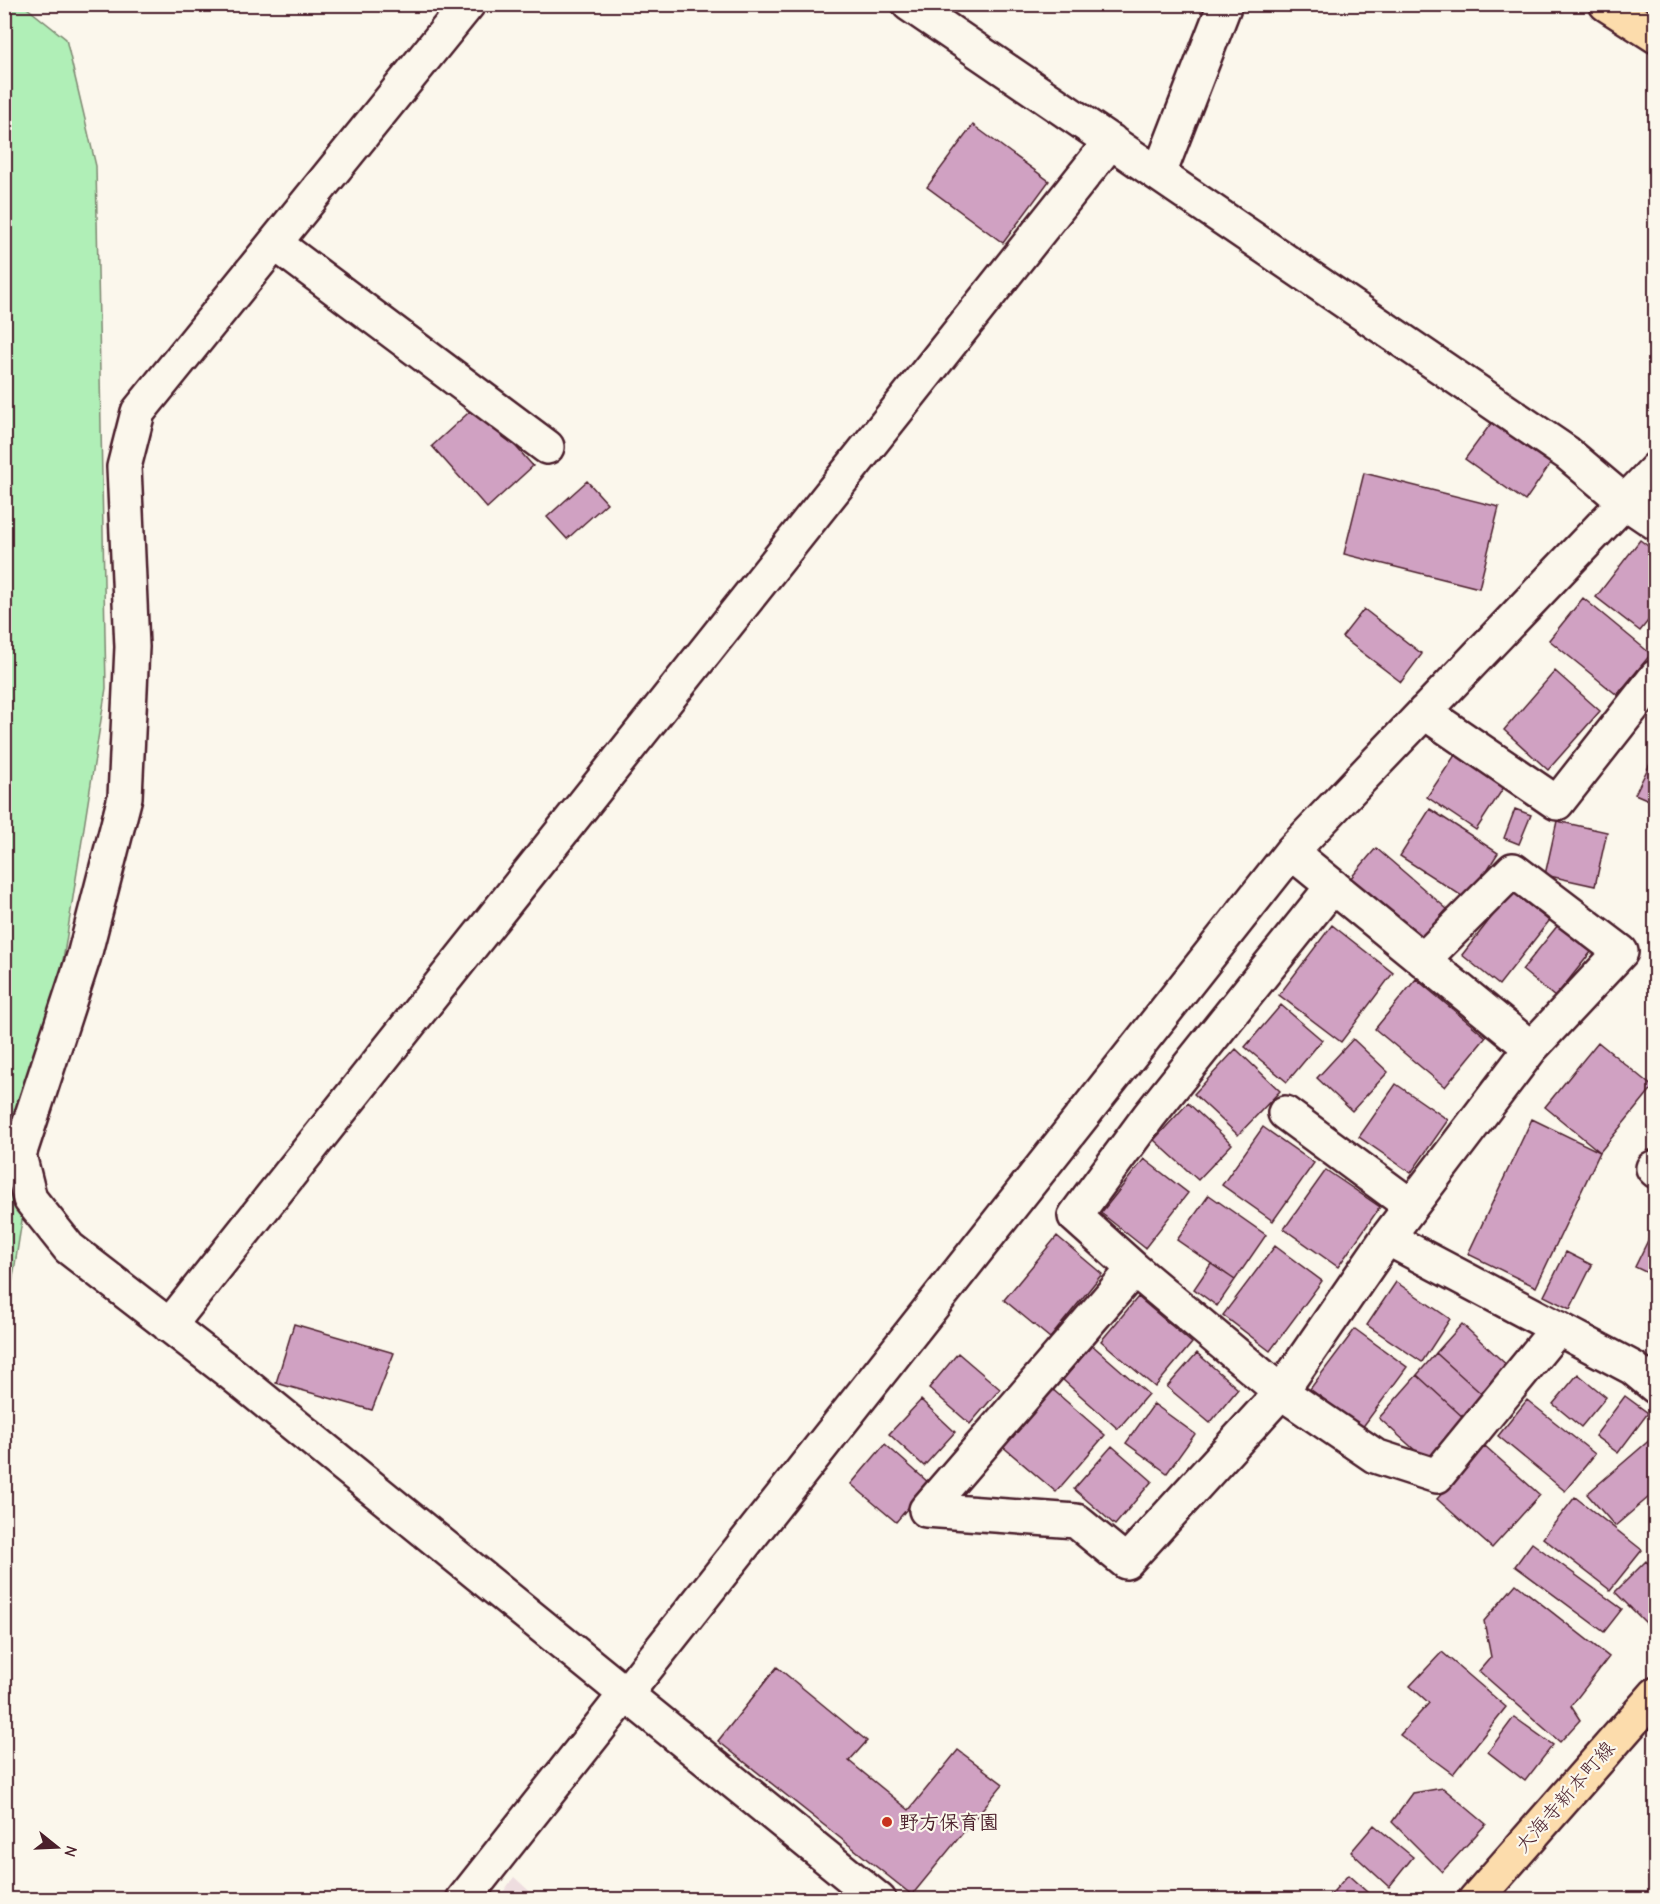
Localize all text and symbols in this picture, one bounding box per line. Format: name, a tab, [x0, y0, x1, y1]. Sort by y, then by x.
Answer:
street label: 大海寺新本町線	[1510, 1737, 1620, 1857]
place label: 野方保育園	[899, 1811, 999, 1834]
marker: 野方保育園	[880, 1815, 894, 1829]
north arrow	[27, 1817, 87, 1877]
text: N	[60, 1844, 80, 1859]

